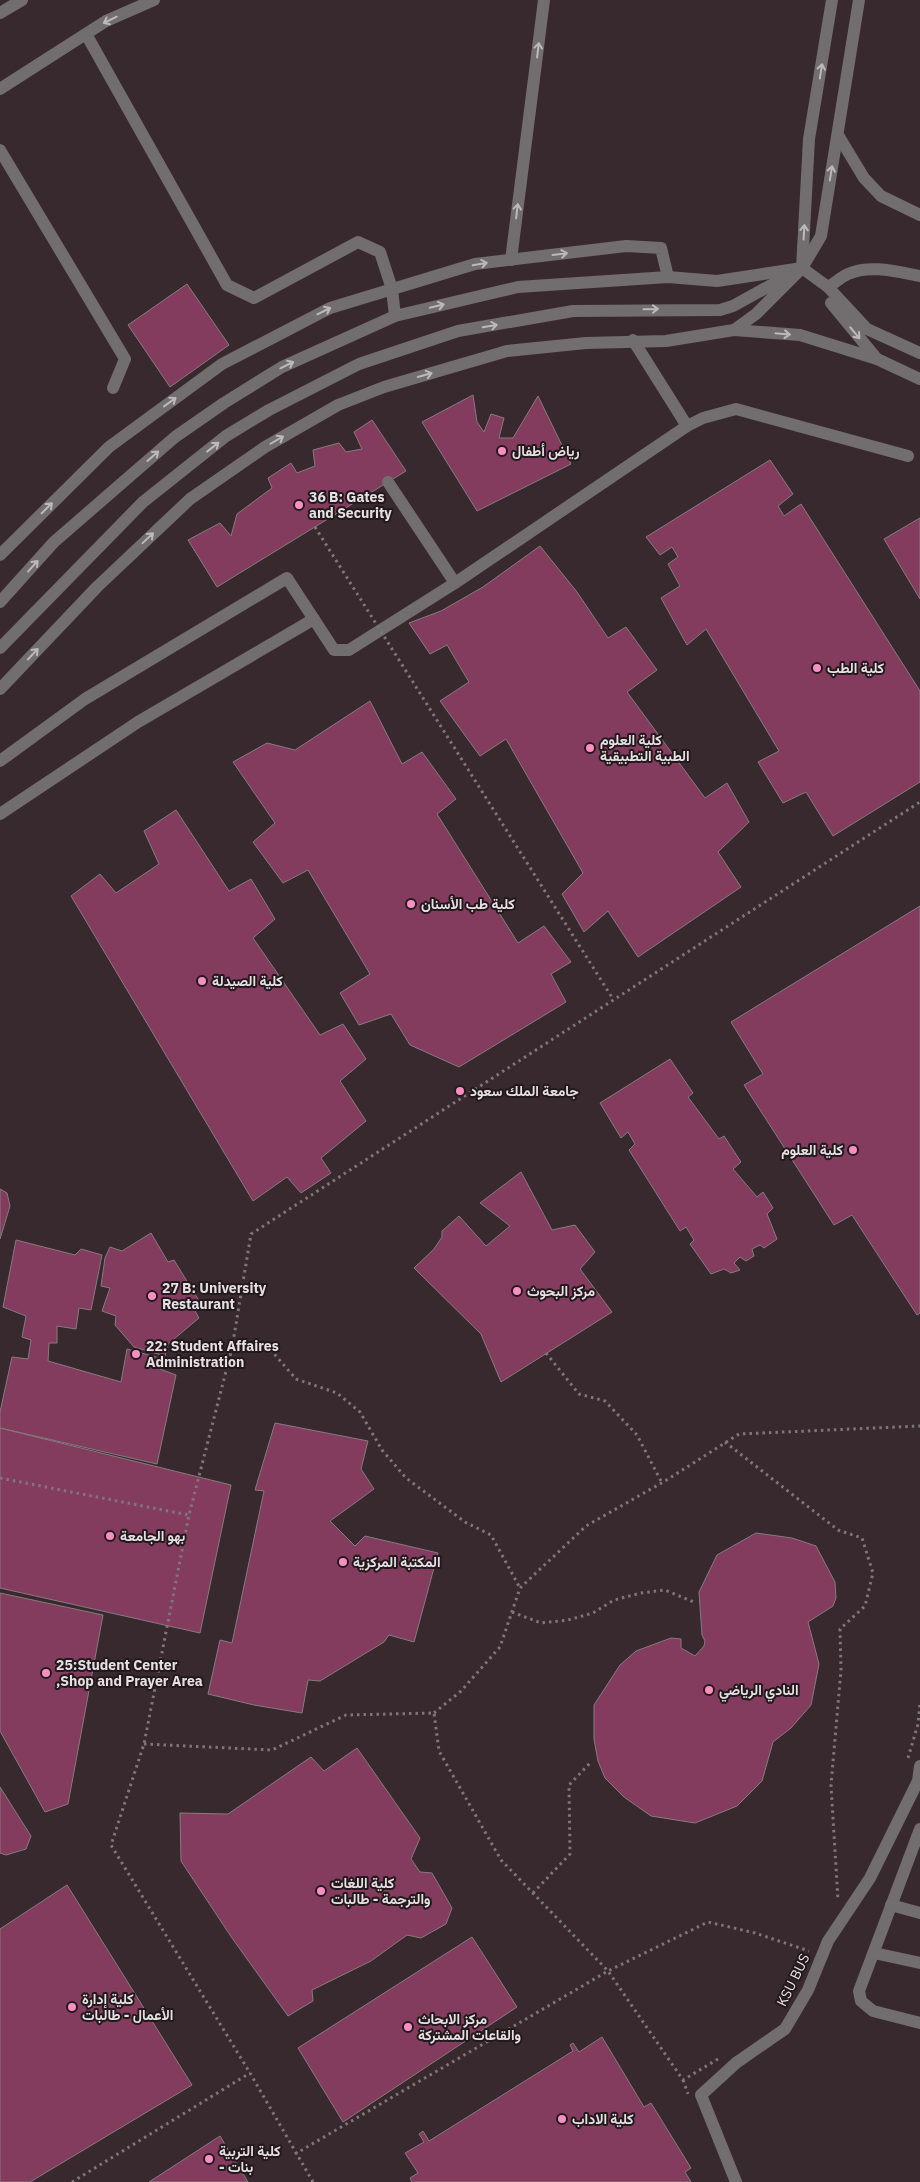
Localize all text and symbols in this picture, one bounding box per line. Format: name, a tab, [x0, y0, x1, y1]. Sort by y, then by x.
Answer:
one-way arrow	[103, 16, 118, 25]
one-way arrow	[533, 42, 543, 58]
one-way arrow	[816, 63, 826, 79]
one-way arrow	[827, 165, 837, 181]
one-way arrow	[512, 204, 522, 220]
one-way arrow	[800, 224, 809, 240]
one-way arrow	[551, 249, 567, 259]
one-way arrow	[471, 259, 487, 269]
one-way arrow	[429, 301, 445, 310]
one-way arrow	[643, 305, 659, 314]
one-way arrow	[317, 306, 332, 316]
one-way arrow	[481, 320, 497, 330]
one-way arrow	[850, 326, 861, 339]
one-way arrow	[775, 329, 791, 339]
one-way arrow	[279, 360, 294, 370]
one-way arrow	[416, 370, 432, 379]
one-way arrow	[163, 397, 177, 407]
one-way arrow	[269, 435, 284, 445]
one-way arrow	[206, 441, 219, 452]
place label: رياض أطفال	[512, 442, 579, 460]
marker: رياض أطفال	[496, 445, 508, 457]
one-way arrow	[146, 451, 159, 462]
place label: 36 B: Gates and Security	[309, 488, 392, 522]
marker: 36 B: Gates and Security	[293, 499, 305, 511]
one-way arrow	[41, 502, 53, 514]
one-way arrow	[142, 532, 154, 544]
one-way arrow	[27, 559, 39, 572]
one-way arrow	[27, 647, 39, 660]
place label: كلية الطب	[827, 659, 884, 677]
marker: كلية الطب	[811, 662, 823, 674]
place label: كلية العلوم الطبية التطبيقية	[600, 731, 690, 765]
marker: كلية العلوم الطبية التطبيقية	[584, 742, 596, 754]
place label: كلية طب الأسنان	[421, 895, 515, 913]
marker: كلية طب الأسنان	[405, 898, 417, 910]
place label: كلية الصيدلة	[212, 972, 283, 990]
marker: كلية الصيدلة	[196, 975, 208, 987]
place label: جامعة الملك سعود	[470, 1082, 579, 1100]
marker: جامعة الملك سعود	[454, 1085, 466, 1097]
place label: كلية العلوم	[781, 1141, 843, 1159]
marker: كلية العلوم	[847, 1144, 859, 1156]
place label: 27 B: University Restaurant	[162, 1279, 267, 1313]
place label: مركز البحوث	[527, 1282, 596, 1300]
marker: مركز البحوث	[511, 1285, 523, 1297]
marker: 27 B: University Restaurant	[146, 1290, 158, 1302]
place label: 22: Student Affaires Administration	[146, 1337, 279, 1371]
marker: 22: Student Affaires Administration	[130, 1348, 142, 1360]
place label: بهو الجامعة	[120, 1527, 185, 1545]
marker: بهو الجامعة	[104, 1530, 116, 1542]
place label: المكتبة المركزية	[353, 1553, 441, 1571]
marker: المكتبة المركزية	[337, 1556, 349, 1568]
place label: 25:Student Center ,Shop and Prayer Area	[56, 1656, 203, 1690]
marker: 25:Student Center ,Shop and Prayer Area	[40, 1667, 52, 1679]
place label: النادي الرياضي	[719, 1681, 799, 1702]
marker: النادي الرياضي	[703, 1684, 715, 1696]
place label: كلية اللغات والترجمة - طالبات	[331, 1874, 431, 1908]
marker: كلية اللغات والترجمة - طالبات	[315, 1885, 327, 1897]
street label: KSU BUS	[773, 1951, 813, 2009]
place label: كلية إدارة الأعمال - طالبات	[82, 1990, 173, 2024]
marker: كلية إدارة الأعمال - طالبات	[66, 2001, 78, 2013]
place label: مركز الابحاث والقاعات المشتركة	[418, 2010, 521, 2044]
marker: مركز الابحاث والقاعات المشتركة	[402, 2021, 414, 2033]
place label: كلية الاداب	[572, 2110, 634, 2128]
marker: كلية الاداب	[556, 2113, 568, 2125]
place label: كلية التربية - بنات	[219, 2142, 281, 2176]
marker: كلية التربية - بنات	[203, 2153, 215, 2165]

